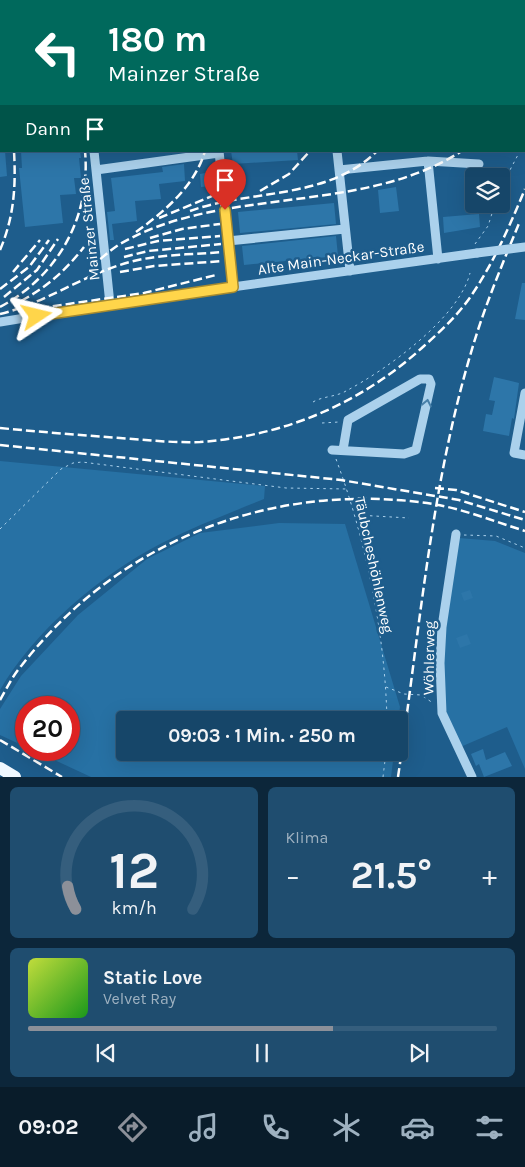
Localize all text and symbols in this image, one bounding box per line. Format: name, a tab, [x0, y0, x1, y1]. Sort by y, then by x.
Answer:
text: 180 m	[108, 19, 207, 60]
icon: left	[25, 20, 90, 85]
text: Mainzer Straße	[108, 61, 260, 87]
icon: arrive	[81, 115, 109, 143]
text: Dann	[25, 118, 71, 140]
pin	[204, 159, 246, 210]
icon: arrive	[211, 166, 239, 194]
map controls	[465, 168, 510, 213]
button: layers	[465, 168, 510, 213]
street label: Mainzer Straße	[75, 177, 103, 281]
street label: Alte Main-Neckar-Straße	[257, 237, 425, 279]
position arrow	[10, 289, 62, 341]
one-way arrow	[421, 399, 432, 407]
street label: Täubcheshöhlenweg	[351, 495, 397, 635]
street label: Wöhlerweg	[419, 620, 439, 695]
speed limit sign: 20	[15, 696, 80, 761]
text: 09:03 · 1 Min. · 250 m	[168, 725, 356, 747]
text: Klima	[286, 828, 328, 847]
text: 12	[109, 840, 159, 901]
text: 21.5°	[350, 853, 432, 898]
text: −	[286, 859, 300, 892]
text: +	[482, 859, 497, 892]
text: km/h	[111, 898, 156, 919]
text: Static Love	[103, 967, 202, 989]
text: Velvet Ray	[103, 989, 176, 1008]
icon: previous	[92, 1039, 120, 1067]
icon: pause	[248, 1039, 276, 1067]
icon: next	[405, 1039, 433, 1067]
icon: directions	[115, 1110, 150, 1145]
icon: music	[186, 1110, 221, 1145]
icon: phone	[258, 1110, 293, 1145]
icon: climate	[329, 1110, 364, 1145]
icon: car	[400, 1110, 435, 1145]
icon: filters	[472, 1110, 507, 1145]
text: 09:02	[18, 1114, 79, 1140]

